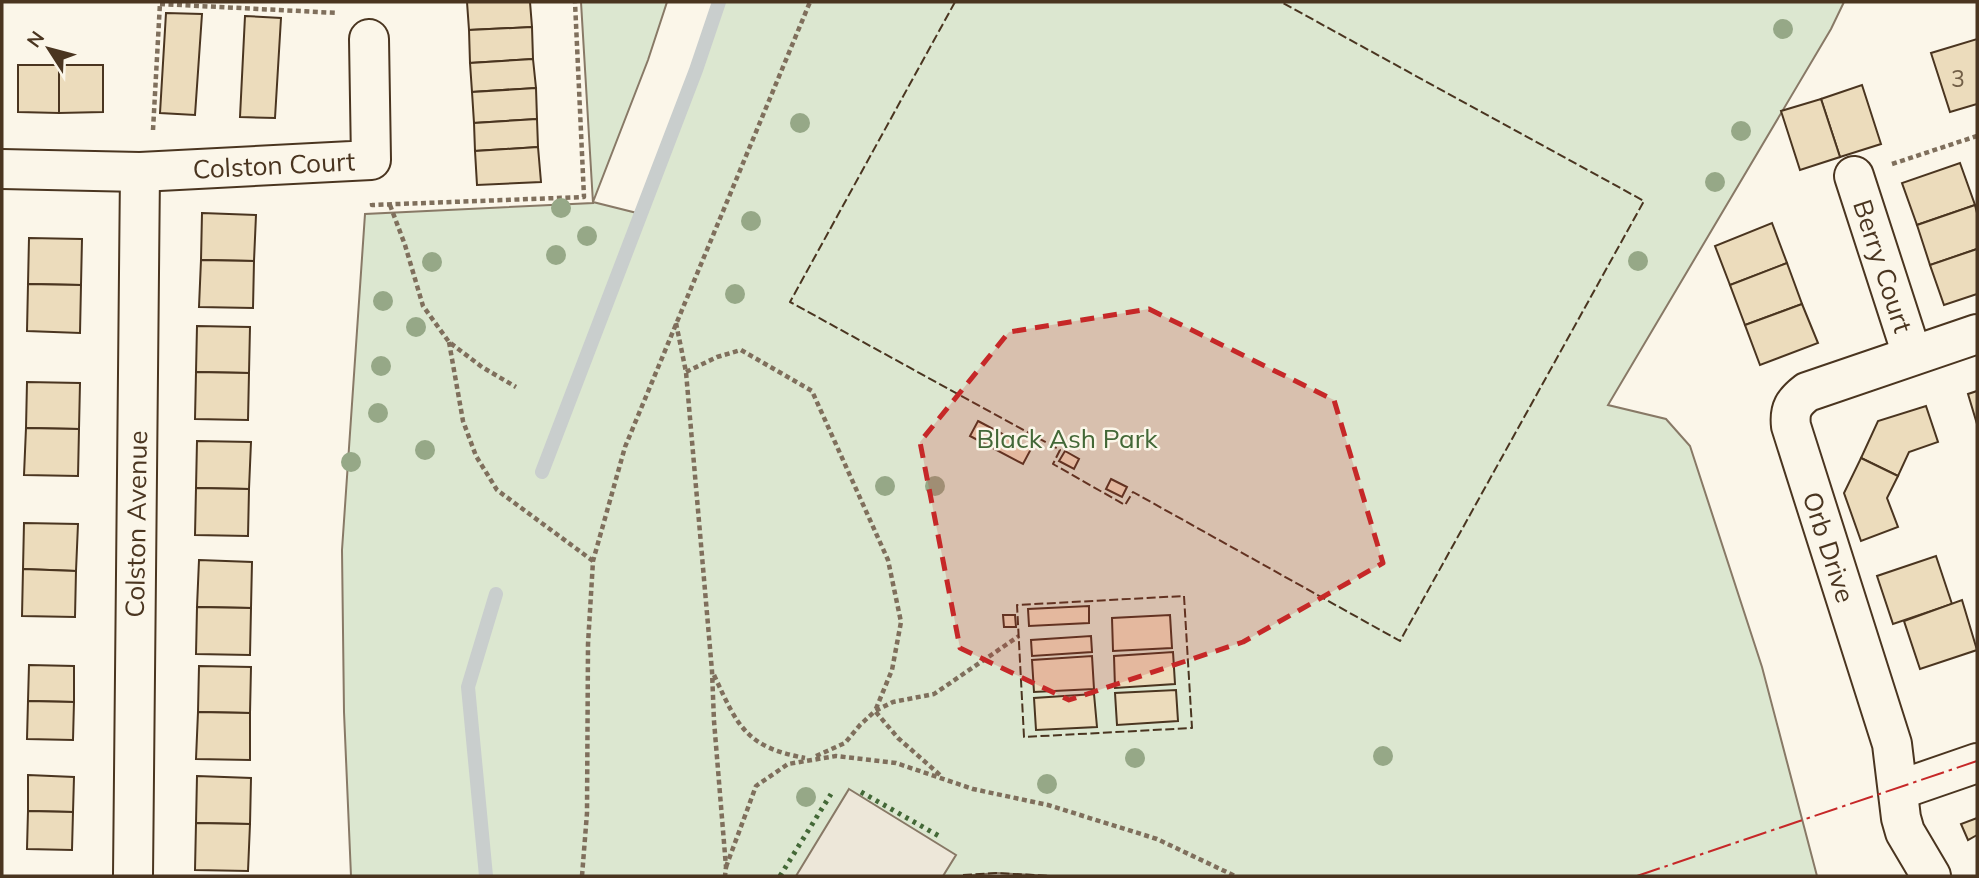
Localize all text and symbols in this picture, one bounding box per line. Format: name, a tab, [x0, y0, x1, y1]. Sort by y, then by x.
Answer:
north arrow	[14, 14, 84, 84]
text: N	[21, 26, 49, 52]
house number: 3	[1951, 64, 1965, 93]
street label: Colston Court	[192, 144, 356, 186]
street label: Berry Court	[1846, 195, 1920, 337]
park label: Black Ash Park	[976, 422, 1158, 455]
street label: Colston Avenue	[118, 430, 154, 618]
street label: Orb Drive	[1796, 487, 1862, 607]

